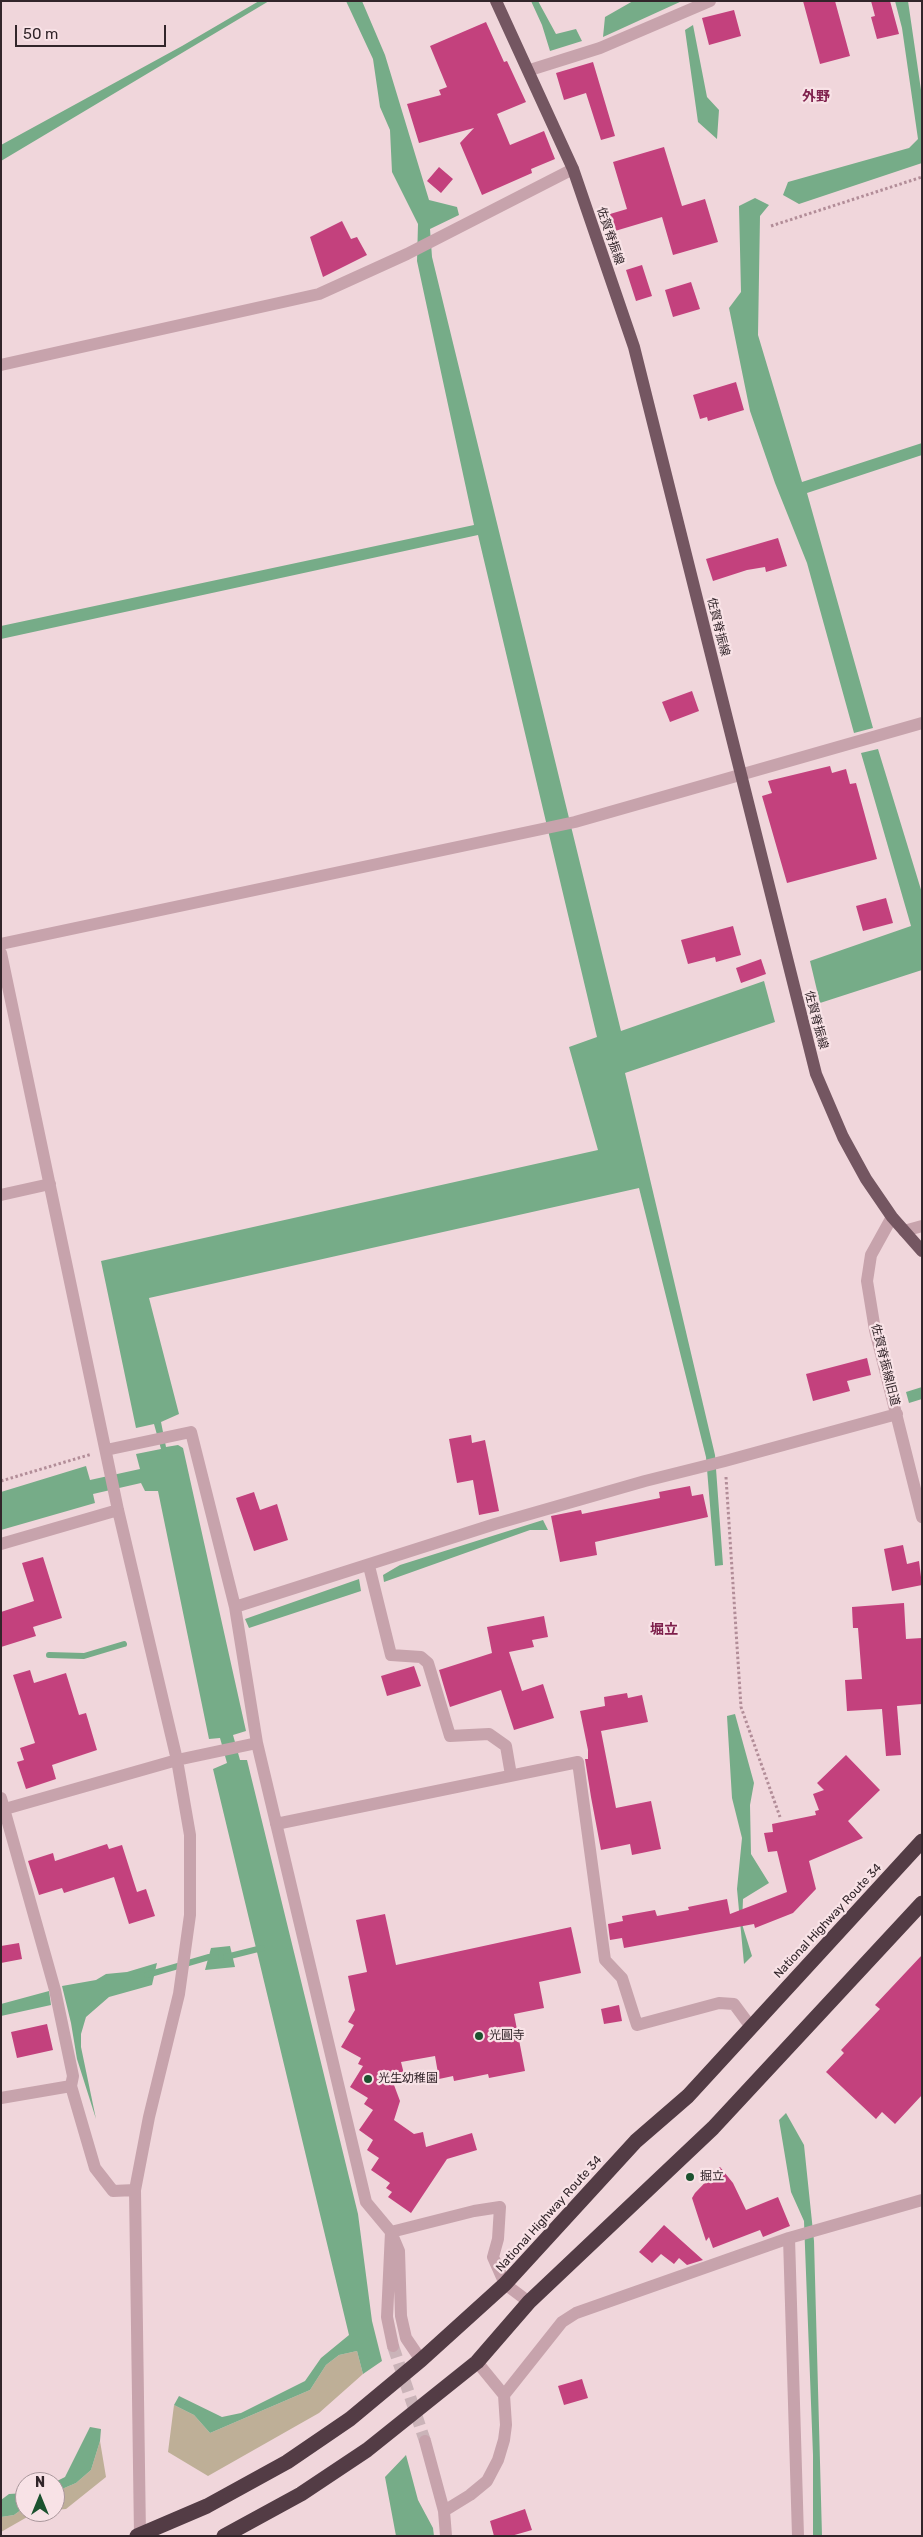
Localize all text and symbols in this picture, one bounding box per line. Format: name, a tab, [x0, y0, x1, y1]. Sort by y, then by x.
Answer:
scale bar	[18, 15, 169, 47]
text: 50 m	[23, 25, 58, 43]
district label: 外野	[802, 89, 830, 105]
street label: 佐賀脊振線	[593, 205, 627, 267]
street label: 佐賀脊振線	[704, 596, 732, 658]
street label: 佐賀脊振線	[801, 989, 831, 1051]
street label: 佐賀脊振線旧道	[868, 1323, 902, 1407]
district label: 堀立	[650, 1622, 678, 1638]
street label: National Highway Route 34	[771, 1861, 885, 1981]
place label: 光圓寺	[489, 2029, 525, 2043]
marker: 光圓寺	[473, 2030, 485, 2042]
place label: 光生幼稚園	[378, 2072, 438, 2086]
marker: 光生幼稚園	[362, 2073, 374, 2085]
street label: National Highway Route 34	[493, 2153, 605, 2275]
place label: 掘立	[700, 2170, 724, 2184]
marker: 掘立	[684, 2171, 696, 2183]
north arrow	[15, 2472, 65, 2522]
text: N	[35, 2474, 45, 2491]

